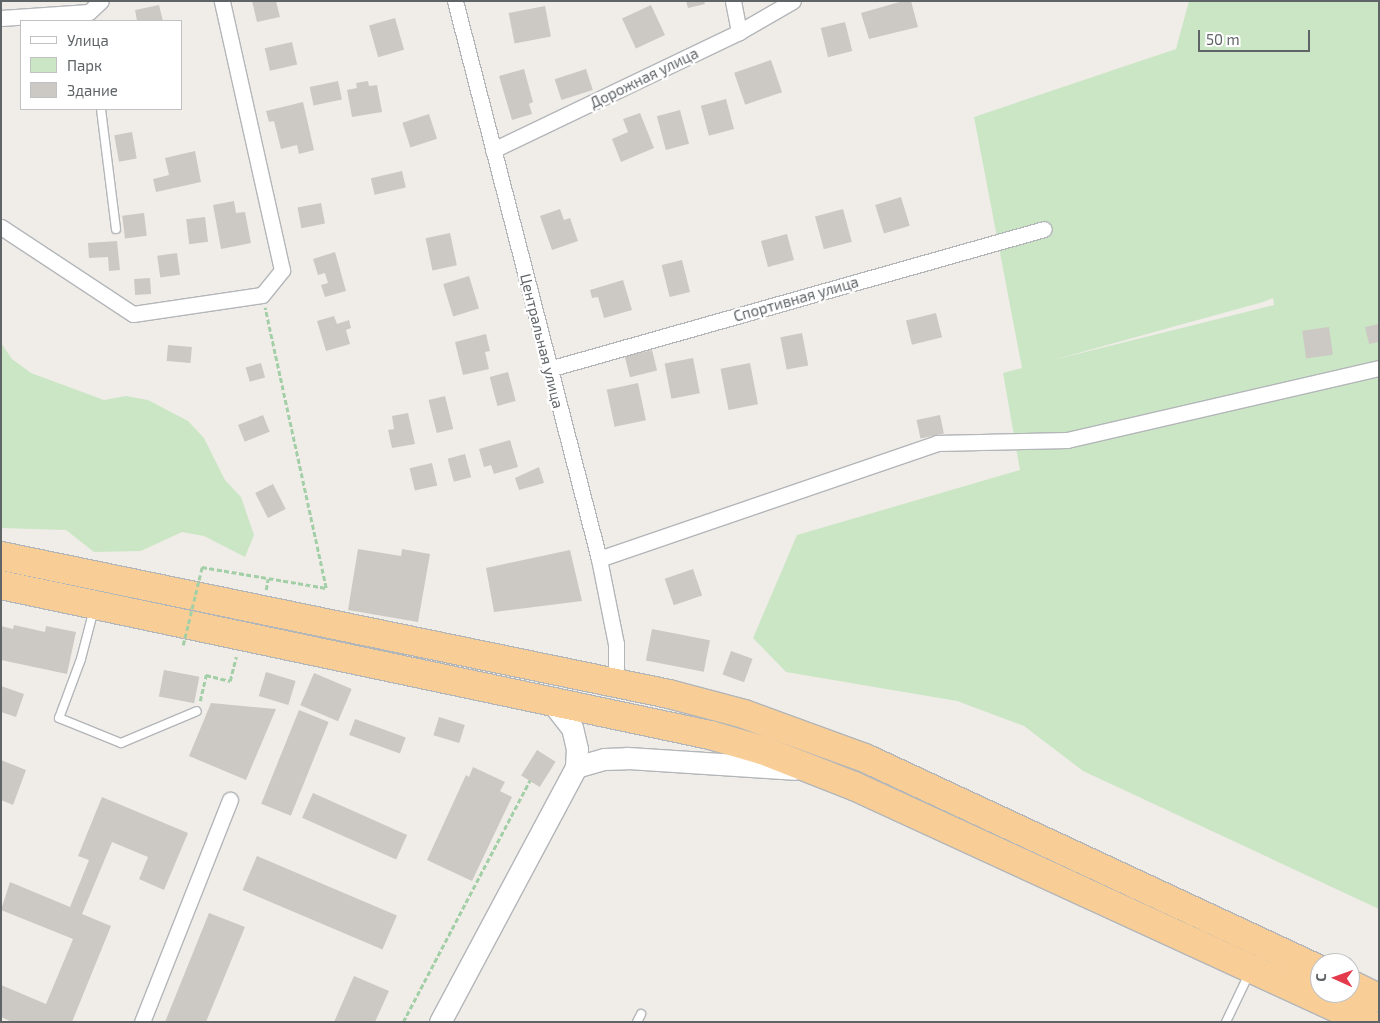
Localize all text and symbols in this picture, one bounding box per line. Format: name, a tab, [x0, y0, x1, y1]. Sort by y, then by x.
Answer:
legend	[20, 20, 182, 110]
scale bar	[1200, 20, 1312, 52]
text: 50 m	[1206, 30, 1240, 48]
text: Улица	[67, 31, 109, 49]
street label: Дорожная улица	[587, 44, 701, 112]
text: Парк	[67, 56, 102, 74]
text: Здание	[67, 81, 118, 99]
street label: Центральная улица	[517, 272, 567, 410]
street label: Спортивная улица	[731, 273, 861, 325]
north arrow	[1310, 953, 1360, 1003]
text: С	[1312, 973, 1329, 982]

